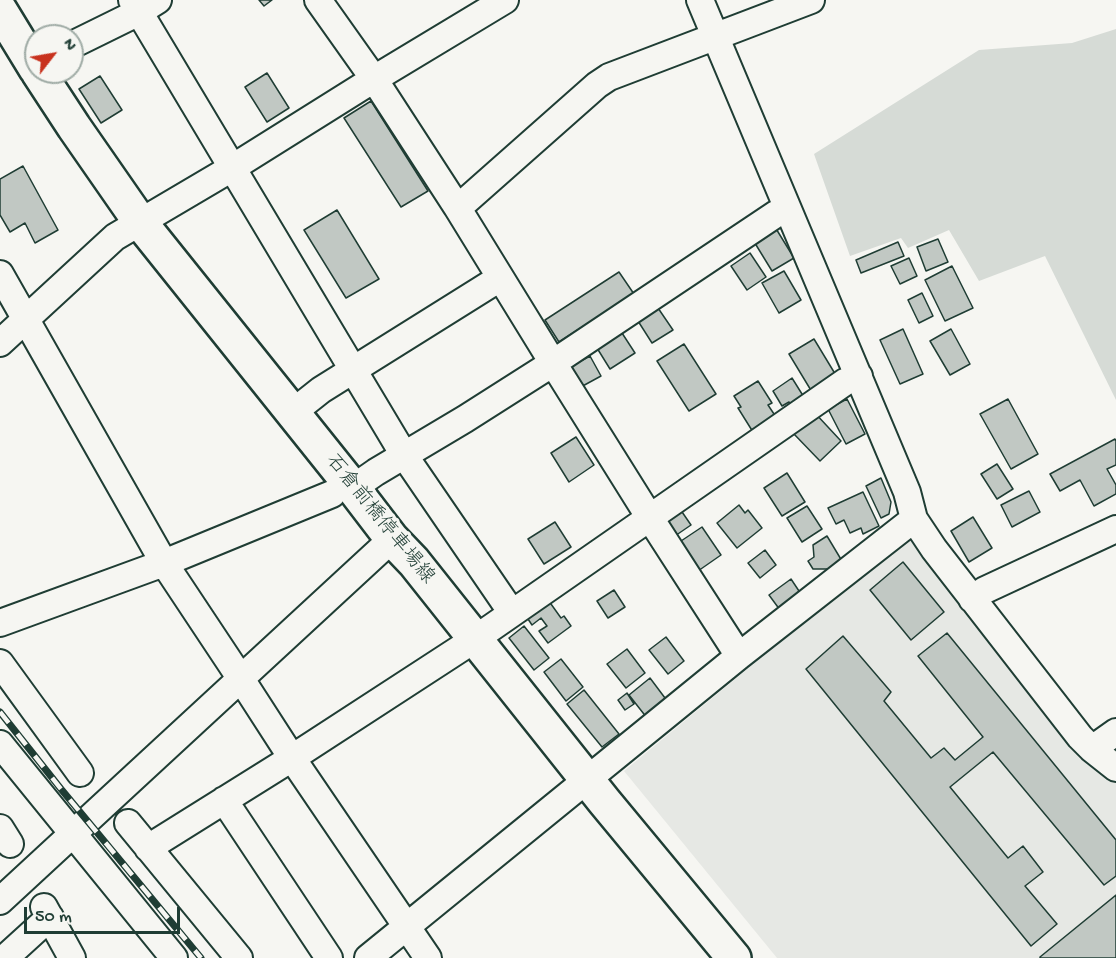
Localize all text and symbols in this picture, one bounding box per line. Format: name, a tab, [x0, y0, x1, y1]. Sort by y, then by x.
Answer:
north arrow	[24, 24, 84, 84]
text: N	[57, 36, 79, 55]
street label: 石倉前橋停車場線	[319, 450, 439, 590]
scale bar	[27, 895, 183, 933]
text: 50 m	[35, 907, 72, 928]

